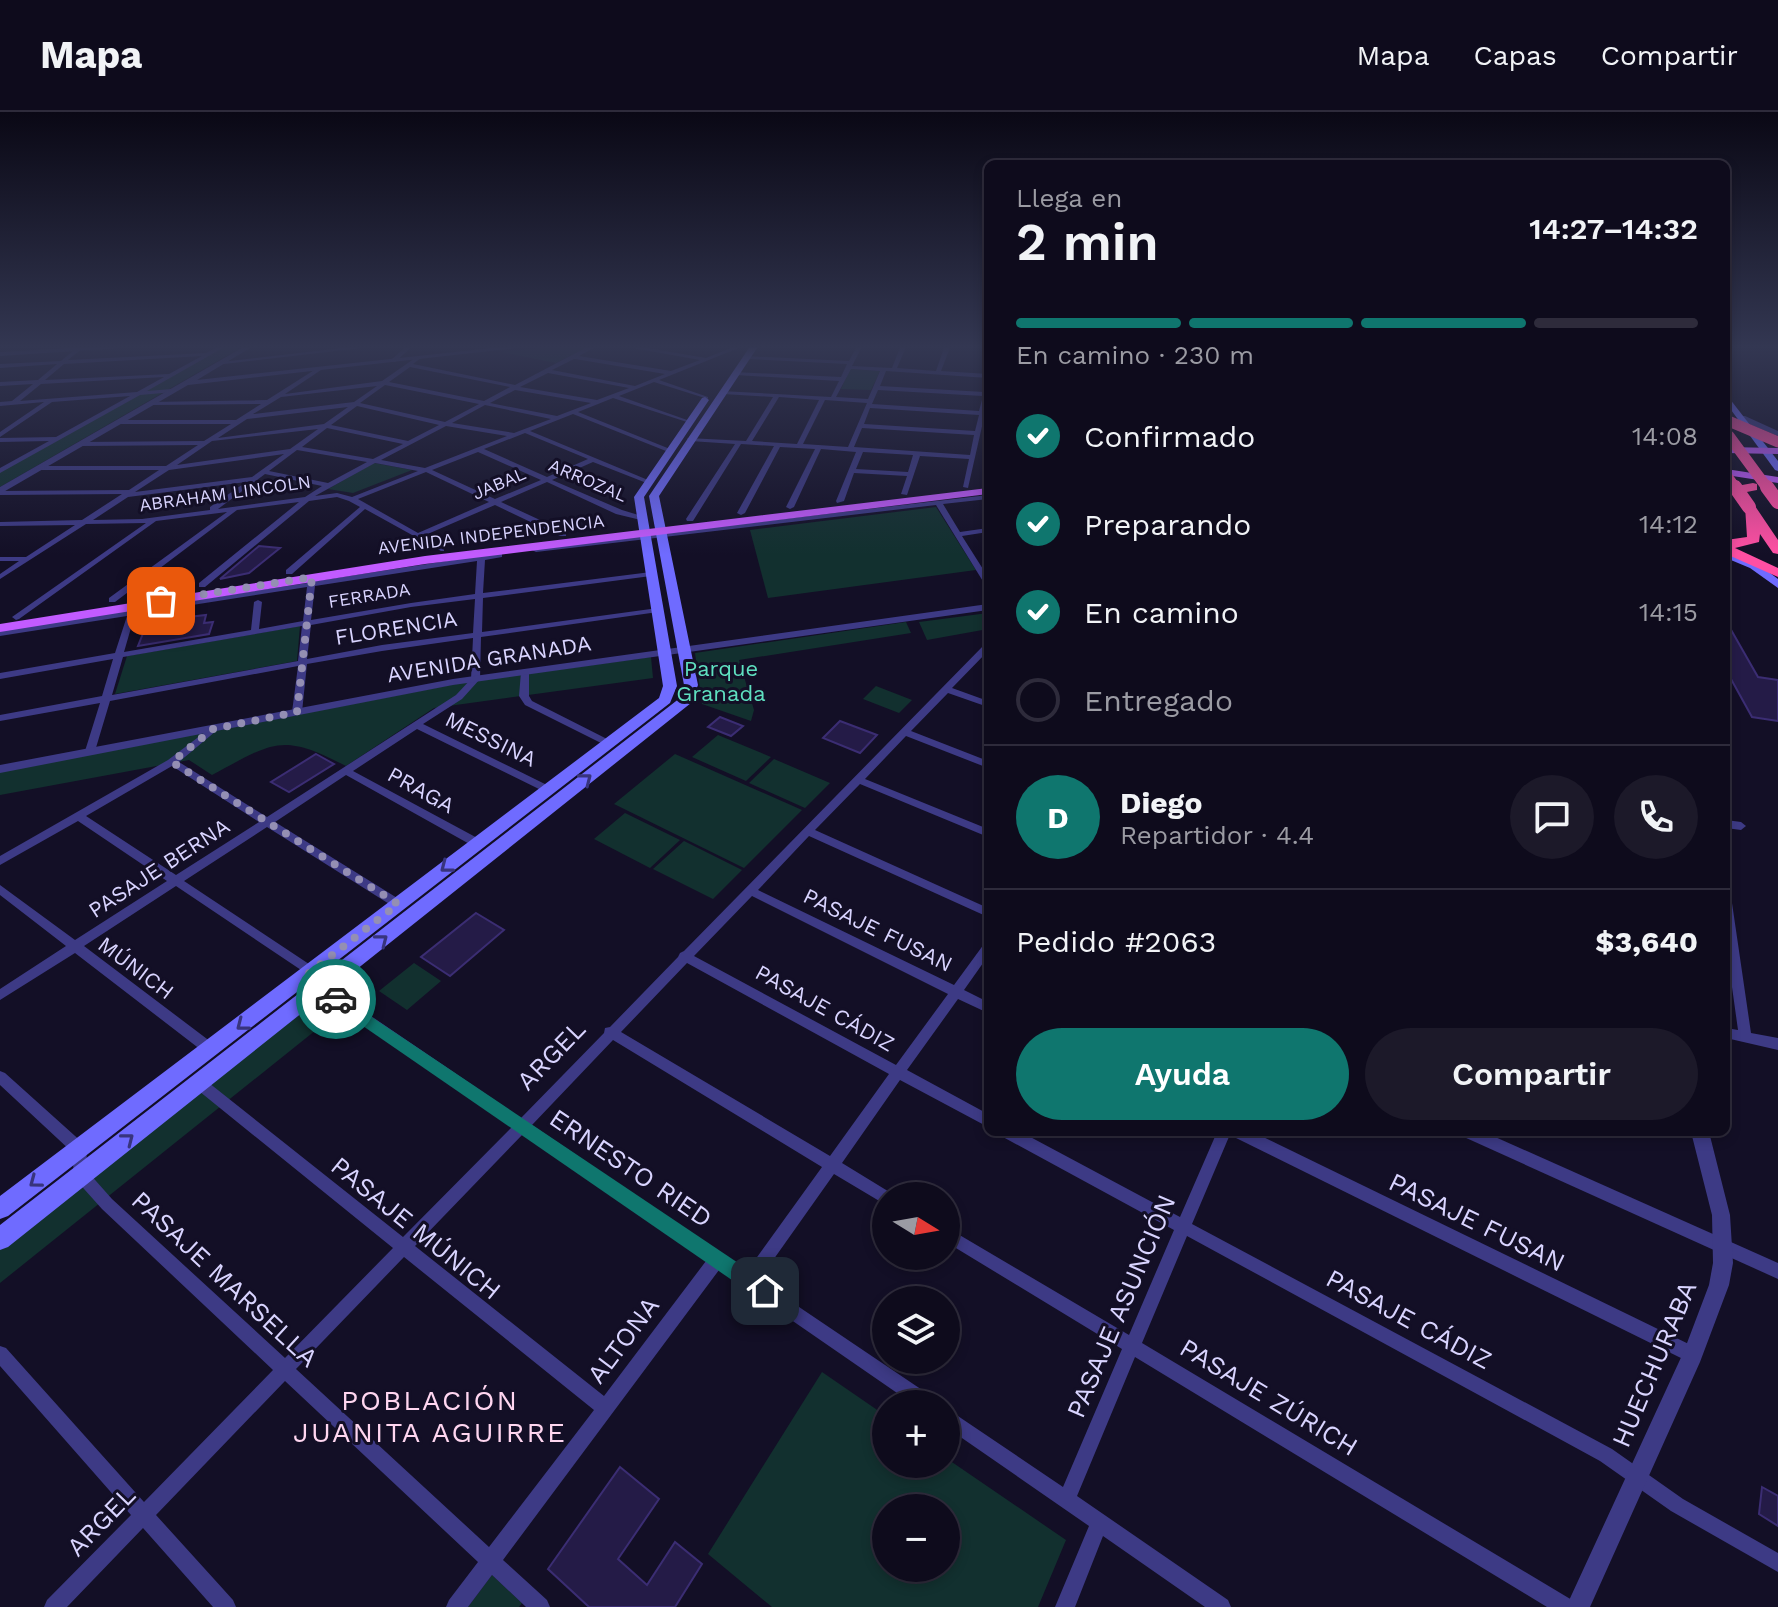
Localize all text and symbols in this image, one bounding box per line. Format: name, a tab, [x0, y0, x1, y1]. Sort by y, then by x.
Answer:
text: Mapa	[40, 33, 142, 77]
text: Mapa	[1356, 39, 1429, 72]
text: Capas	[1473, 39, 1557, 72]
text: Compartir	[1601, 39, 1738, 72]
text: Llega en	[1016, 183, 1122, 213]
text: 14:27–14:32	[1529, 211, 1698, 246]
text: 2 min	[1016, 212, 1159, 273]
text: En camino · 230 m	[1016, 340, 1254, 370]
icon: check	[1016, 414, 1060, 458]
text: Confirmado	[1084, 419, 1255, 454]
text: 14:08	[1632, 421, 1698, 451]
street label: ARROZAL	[546, 454, 630, 506]
street label: JABAL	[469, 462, 529, 504]
street label: ABRAHAM LINCOLN	[138, 471, 312, 515]
icon: check	[1016, 502, 1060, 546]
text: Preparando	[1084, 507, 1251, 542]
text: 14:12	[1639, 509, 1698, 539]
street label: AVENIDA INDEPENDENCIA	[376, 510, 606, 558]
pin	[127, 567, 195, 635]
street label: FERRADA	[326, 578, 412, 612]
icon: bag	[139, 579, 183, 623]
icon: check	[1016, 590, 1060, 634]
text: En camino	[1084, 595, 1239, 630]
text: 14:15	[1639, 597, 1698, 627]
street label: FLORENCIA	[333, 606, 459, 650]
street label: AVENIDA GRANADA	[385, 631, 593, 687]
park label: Parque Granada	[676, 656, 766, 706]
text: Entregado	[1084, 683, 1233, 718]
street label: MESSINA	[441, 706, 541, 772]
street label: PRAGA	[383, 761, 459, 819]
one-way arrow	[577, 775, 592, 789]
button: chat	[1510, 775, 1594, 859]
button: phone	[1614, 775, 1698, 859]
text: Diego	[1120, 785, 1202, 820]
text: D	[1047, 800, 1069, 835]
street label: PASAJE BERNA	[84, 813, 234, 923]
text: Repartidor · 4.4	[1120, 820, 1314, 850]
one-way arrow	[440, 858, 455, 872]
street label: PASAJE FUSAN	[799, 883, 957, 977]
text: Pedido #2063	[1016, 924, 1216, 959]
text: $3,640	[1595, 924, 1698, 959]
street label: MÚNICH	[93, 931, 179, 1005]
one-way arrow	[373, 935, 387, 950]
courier	[296, 959, 376, 1039]
street label: PASAJE CÁDIZ	[751, 960, 899, 1056]
icon: car	[314, 977, 358, 1021]
street label: ARGEL	[511, 1014, 591, 1096]
one-way arrow	[236, 1015, 251, 1029]
button: Ayuda	[1016, 1028, 1349, 1120]
button: Compartir	[1365, 1028, 1698, 1120]
street label: ERNESTO RIED	[544, 1103, 718, 1233]
one-way arrow	[119, 1134, 133, 1149]
street label: PASAJE MÚNICH	[325, 1150, 507, 1306]
street label: PASAJE FUSAN	[1384, 1166, 1570, 1278]
one-way arrow	[29, 1173, 44, 1187]
north arrow	[872, 1182, 960, 1270]
map controls	[872, 1182, 960, 1582]
street label: PASAJE MARSELLA	[126, 1185, 324, 1373]
street label: PASAJE ASUNCIÓN	[1060, 1190, 1182, 1422]
pin	[731, 1257, 799, 1325]
street label: PASAJE CÁDIZ	[1321, 1263, 1497, 1375]
icon: home	[743, 1269, 787, 1313]
street label: HUECHURABA	[1606, 1277, 1702, 1451]
button: layers	[872, 1286, 960, 1374]
street label: ALTONA	[581, 1291, 665, 1389]
street label: PASAJE ZÚRICH	[1175, 1332, 1363, 1462]
district label: POBLACIÓN JUANITA AGUIRRE	[293, 1384, 567, 1449]
button: +	[872, 1390, 960, 1478]
street label: ARGEL	[61, 1480, 141, 1562]
button: −	[872, 1494, 960, 1582]

